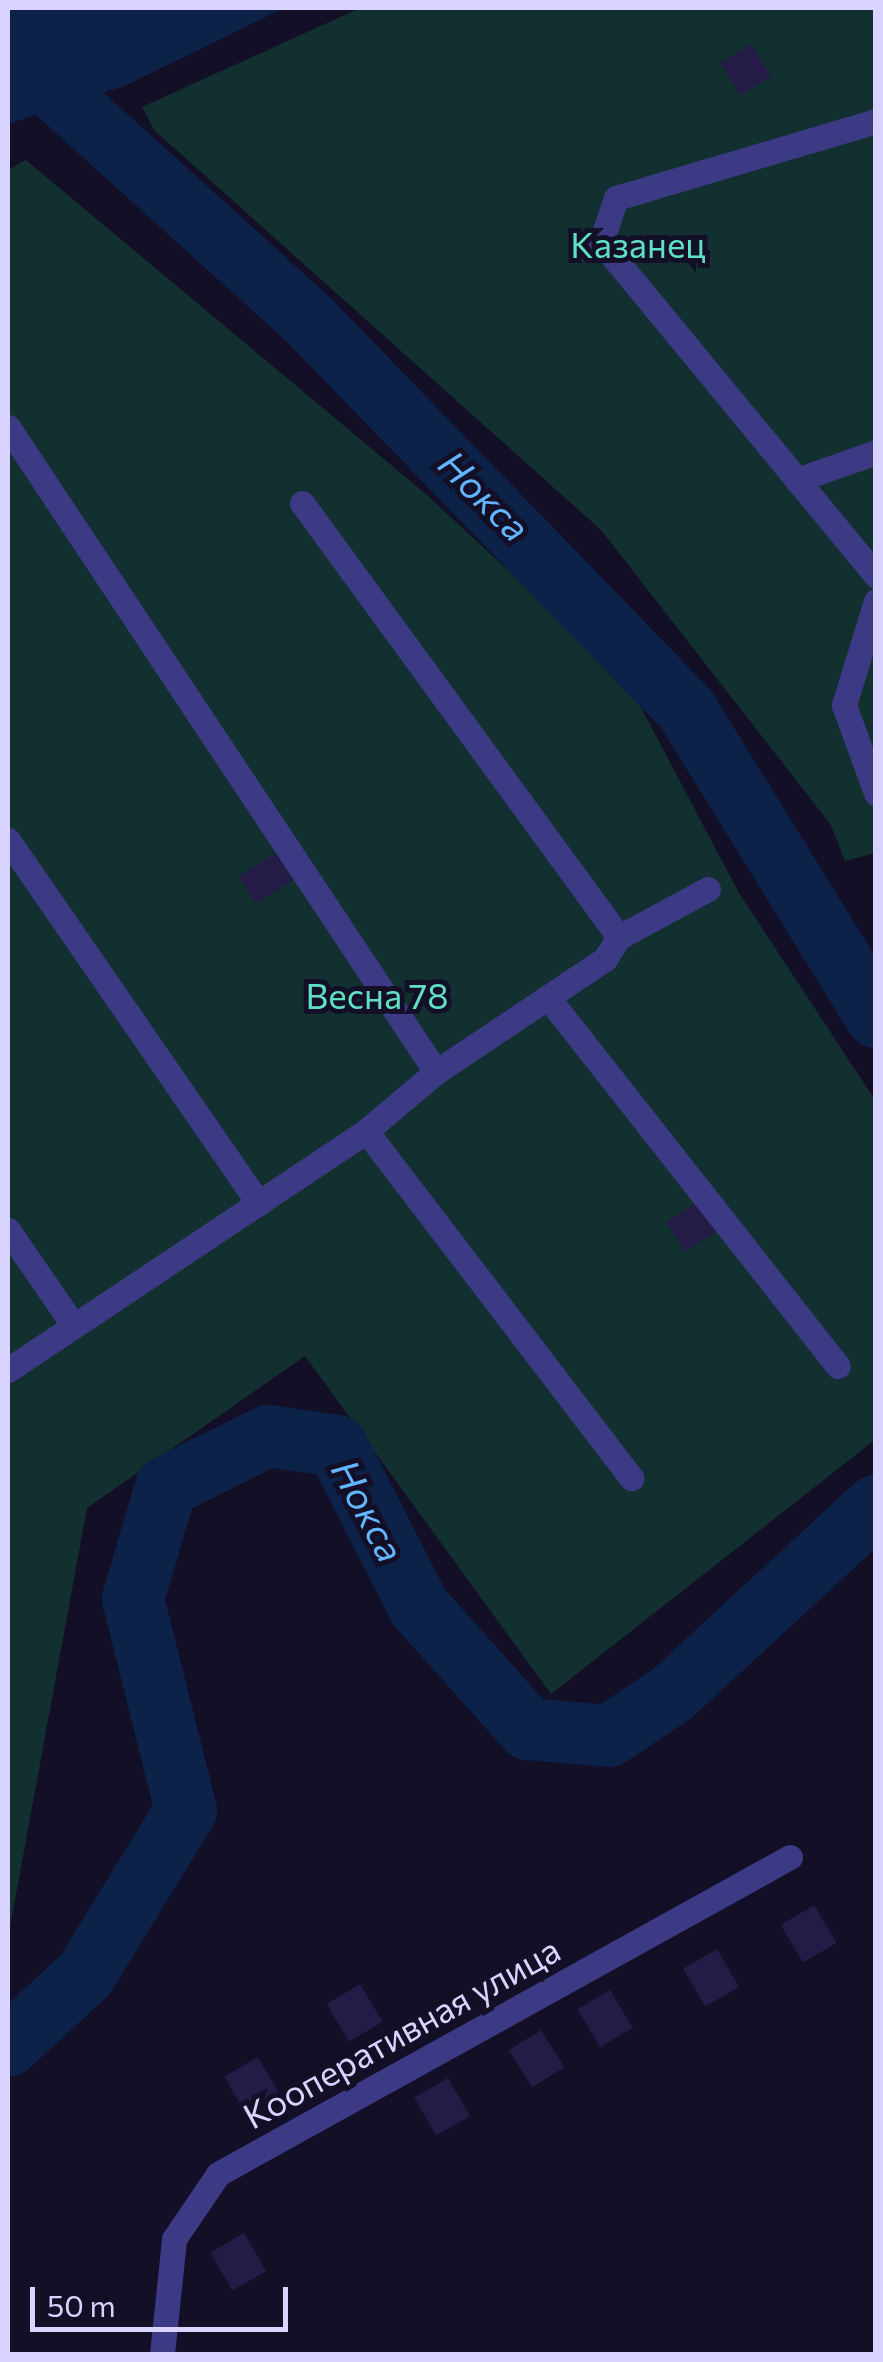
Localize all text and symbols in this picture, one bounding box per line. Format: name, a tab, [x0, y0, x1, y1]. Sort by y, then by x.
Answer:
park label: Казанец	[570, 223, 706, 265]
water label: Нокса	[430, 440, 540, 550]
park label: Весна 78	[306, 974, 448, 1016]
water label: Нокса	[323, 1451, 415, 1569]
street label: Кооперативная улица	[236, 1928, 566, 2136]
scale bar	[35, 2267, 292, 2329]
text: 50 m	[47, 2286, 116, 2323]

